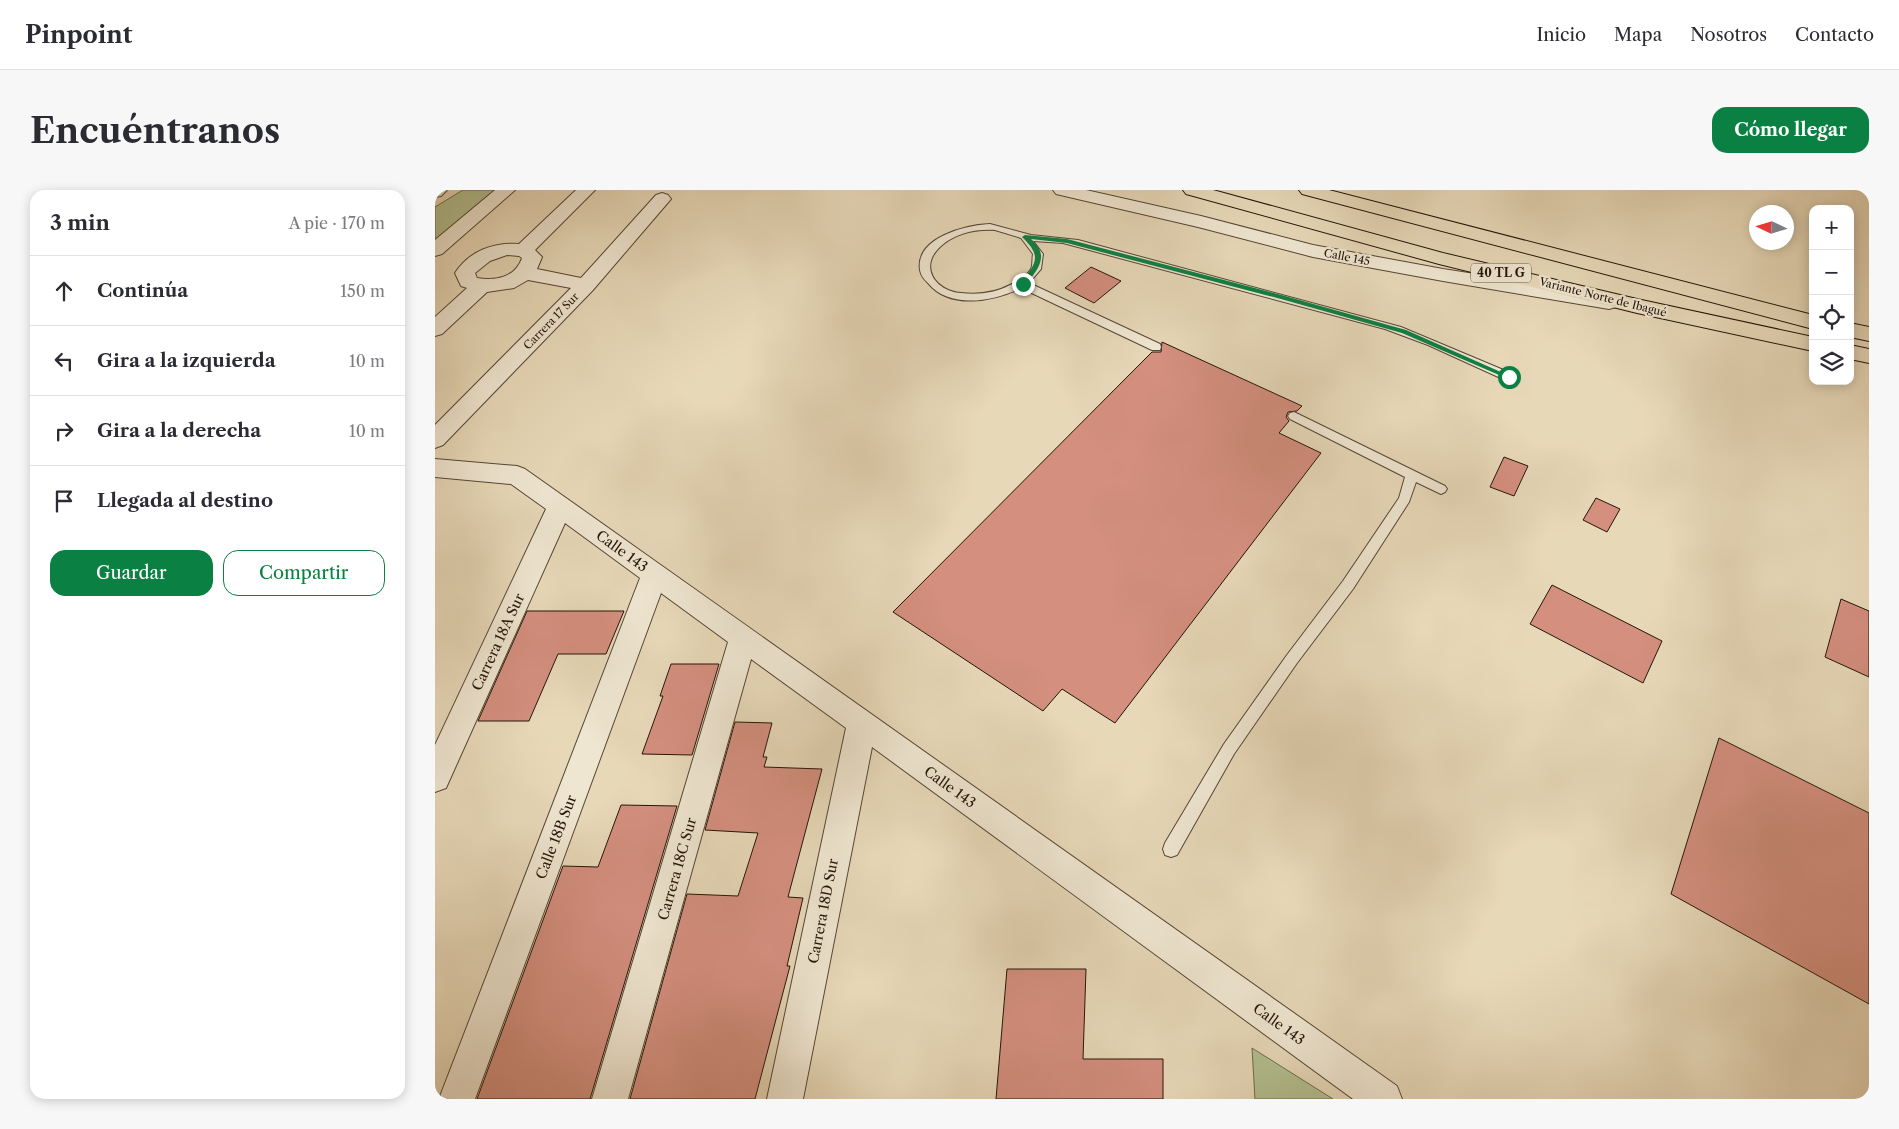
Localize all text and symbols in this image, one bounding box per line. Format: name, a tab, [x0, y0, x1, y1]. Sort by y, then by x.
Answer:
text: Pinpoint	[25, 20, 132, 49]
text: Inicio	[1537, 24, 1586, 46]
text: Mapa	[1614, 24, 1662, 46]
text: Nosotros	[1690, 24, 1767, 46]
text: Contacto	[1795, 24, 1874, 46]
button: Cómo llegar	[1712, 107, 1869, 153]
text: Encuéntranos	[30, 109, 280, 152]
north arrow	[1749, 205, 1794, 250]
map controls	[1809, 205, 1854, 385]
button: +	[1809, 205, 1854, 250]
text: 3 min	[50, 210, 110, 235]
text: A pie · 170 m	[289, 213, 385, 233]
street label: Calle 145	[1323, 246, 1371, 268]
button: −	[1809, 250, 1854, 295]
road number: 40 TL G	[1471, 264, 1531, 282]
route end	[1012, 273, 1035, 296]
street label: Variante Norte de Ibagué	[1537, 274, 1668, 320]
icon: ahead	[50, 277, 78, 305]
text: Continúa	[97, 279, 188, 302]
text: 150 m	[340, 281, 385, 301]
street label: Carrera 17 Sur	[520, 289, 582, 352]
button: locate	[1809, 295, 1854, 340]
button: layers	[1809, 340, 1854, 385]
icon: left	[50, 347, 78, 375]
text: Gira a la izquierda	[97, 349, 276, 372]
text: 10 m	[349, 351, 385, 371]
route start	[1498, 366, 1521, 389]
icon: right	[50, 417, 78, 445]
text: Gira a la derecha	[97, 419, 261, 442]
text: 10 m	[349, 421, 385, 441]
icon: arrive	[50, 487, 78, 515]
text: Llegada al destino	[97, 489, 273, 512]
street label: Calle 143	[593, 526, 651, 576]
button: Guardar	[50, 550, 213, 596]
button: Compartir	[223, 550, 385, 596]
street label: Carrera 18A Sur	[468, 590, 528, 693]
street label: Calle 143	[921, 762, 979, 812]
street label: Calle 18B Sur	[532, 792, 580, 882]
street label: Carrera 18C Sur	[654, 815, 700, 922]
street label: Carrera 18D Sur	[804, 857, 842, 965]
street label: Calle 143	[1250, 999, 1308, 1049]

